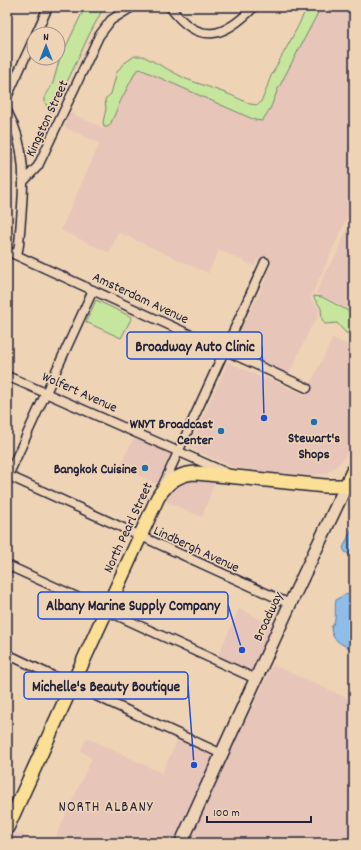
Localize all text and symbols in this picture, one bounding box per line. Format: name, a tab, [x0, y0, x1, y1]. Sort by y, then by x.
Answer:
north arrow	[26, 26, 66, 66]
text: N	[43, 30, 49, 46]
street label: Kingston Street	[21, 77, 74, 161]
street label: Amsterdam Avenue	[89, 268, 191, 330]
callout: Broadway Auto Clinic	[127, 332, 262, 359]
text: Broadway Auto Clinic	[135, 337, 255, 359]
street label: Wolfert Avenue	[38, 367, 120, 418]
place label: WNYT Broadcast Center	[130, 415, 214, 451]
marker: Stewart's Shops	[309, 417, 319, 427]
marker: WNYT Broadcast Center	[216, 426, 226, 436]
place label: Stewart's Shops	[288, 429, 340, 465]
place label: Bangkok Cuisine	[54, 460, 137, 480]
marker: Bangkok Cuisine	[140, 463, 150, 473]
street label: North Pearl Street	[99, 479, 159, 576]
street label: Lindbergh Avenue	[150, 521, 242, 578]
street label: Broadway	[249, 589, 289, 645]
callout: Albany Marine Supply Company	[38, 592, 228, 619]
text: Albany Marine Supply Company	[46, 596, 221, 618]
callout: Michelle's Beauty Boutique	[24, 672, 188, 699]
text: Michelle's Beauty Boutique	[32, 677, 180, 699]
district label: NORTH ALBANY	[59, 797, 153, 819]
scale bar	[207, 798, 311, 824]
text: 100 m	[213, 805, 240, 822]

